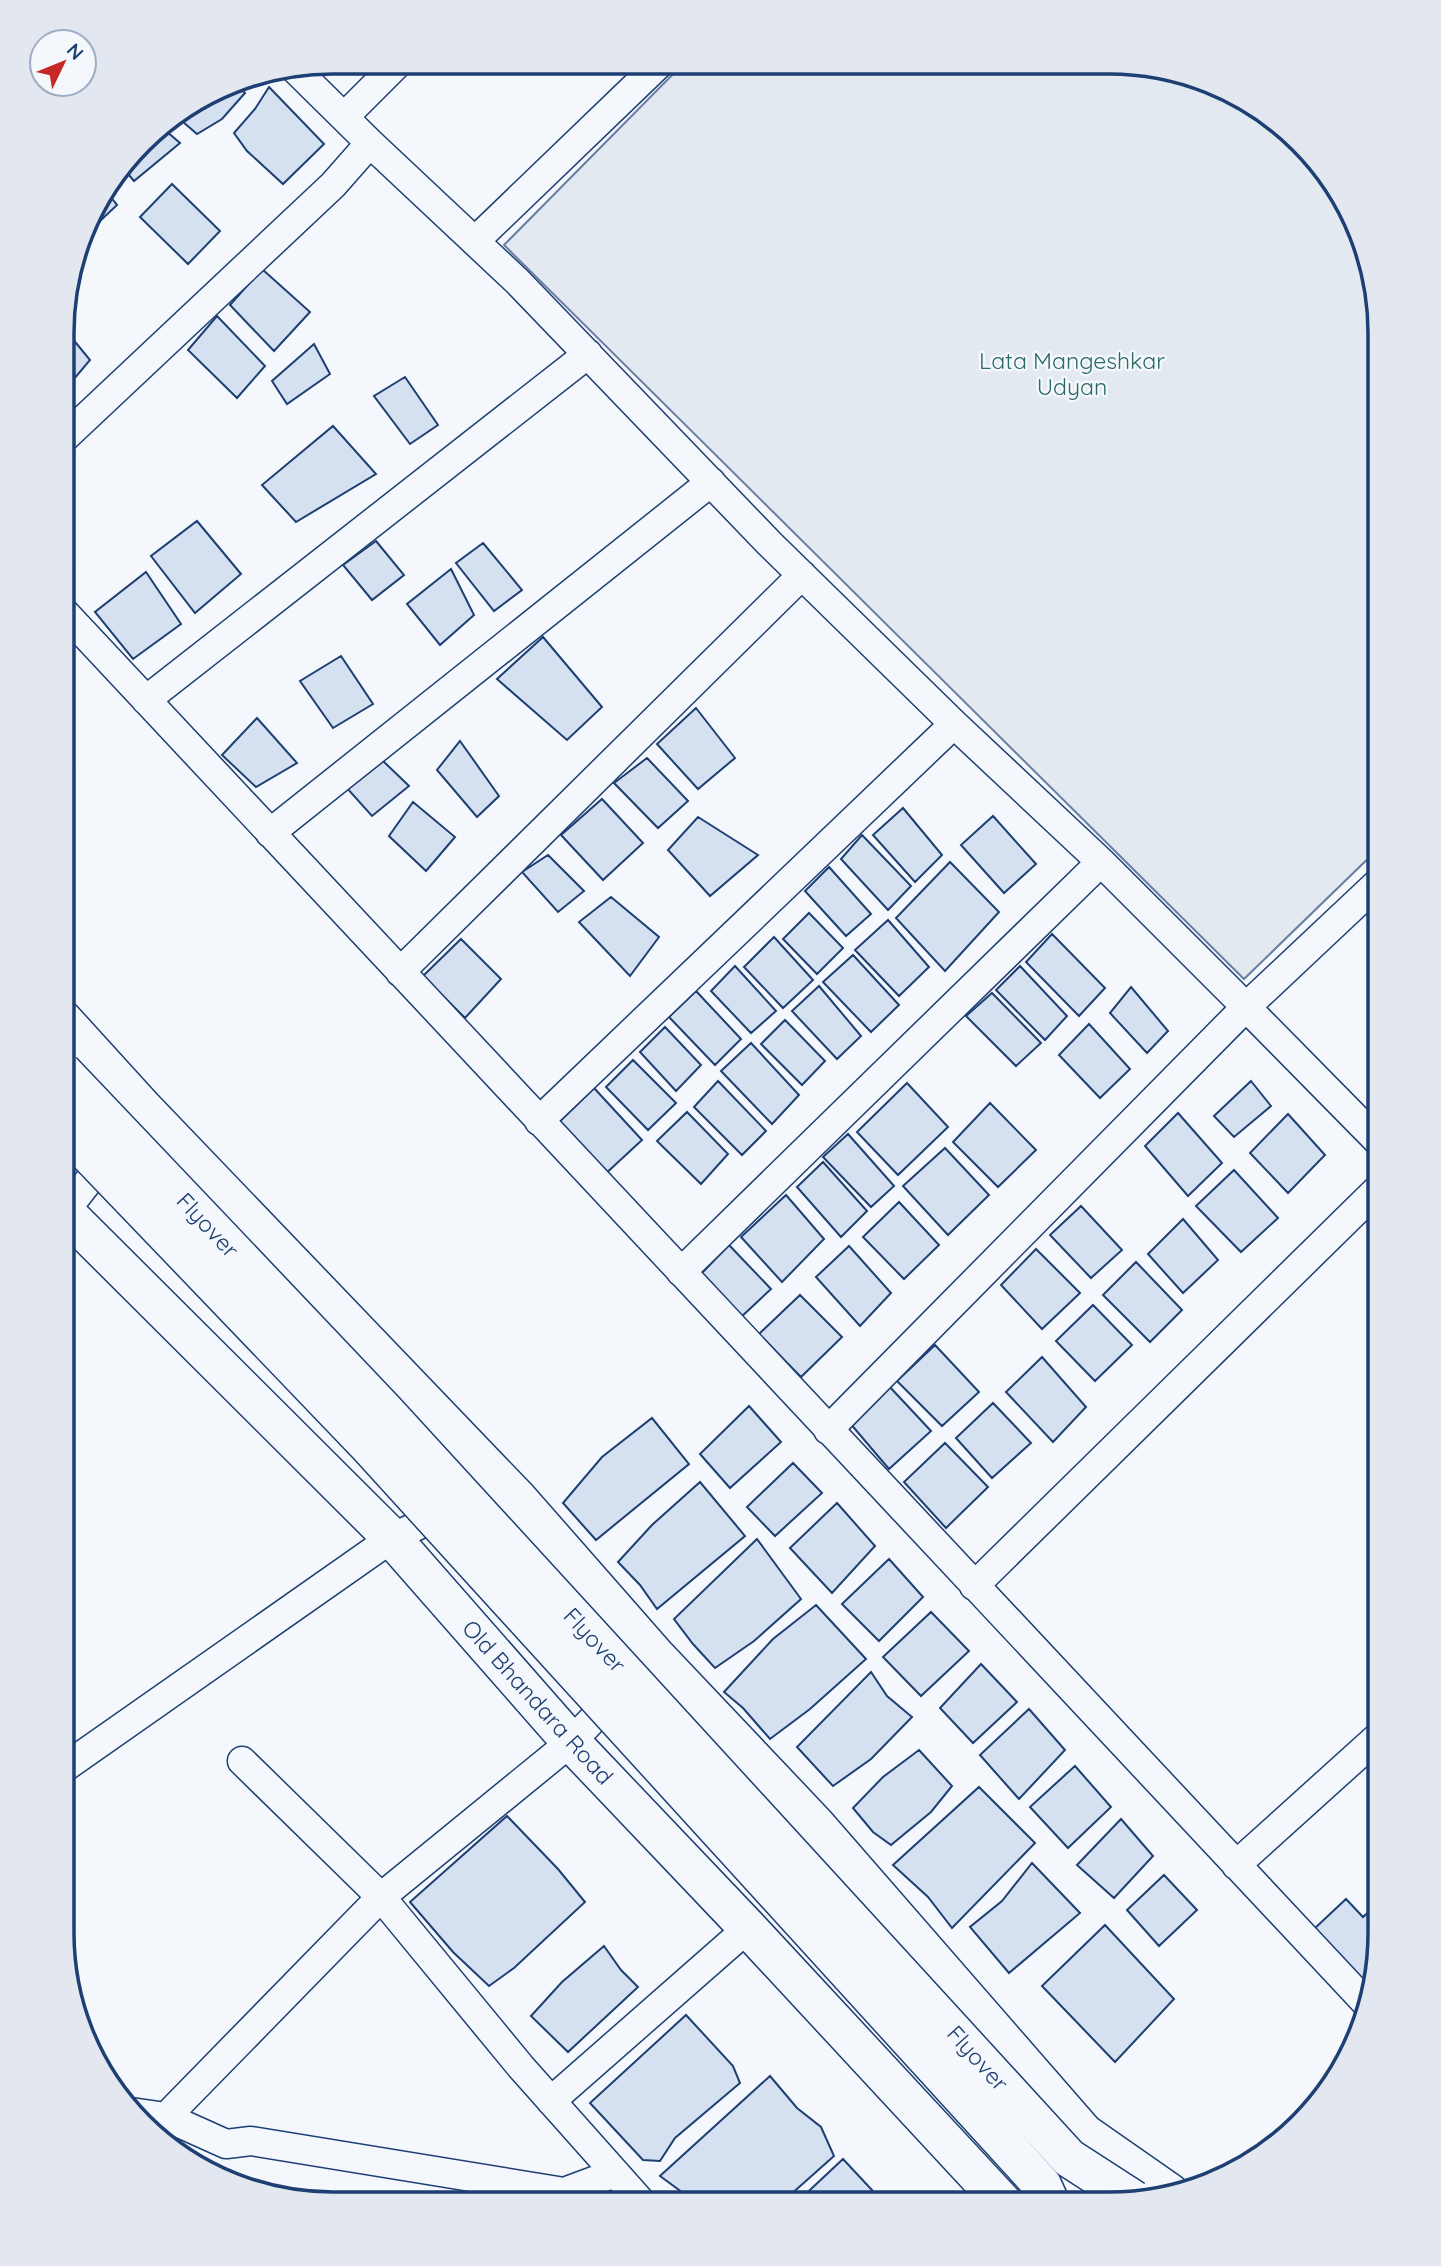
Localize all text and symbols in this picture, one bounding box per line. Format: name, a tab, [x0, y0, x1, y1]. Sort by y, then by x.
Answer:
north arrow	[28, 28, 98, 98]
text: N	[62, 38, 89, 65]
park label: Lata Mangeshkar Udyan	[979, 346, 1165, 401]
street label: Flyover	[171, 1186, 246, 1264]
street label: Flyover	[558, 1601, 633, 1679]
street label: Old Bhandara Road	[456, 1614, 620, 1790]
street label: Flyover	[941, 2019, 1015, 2097]

